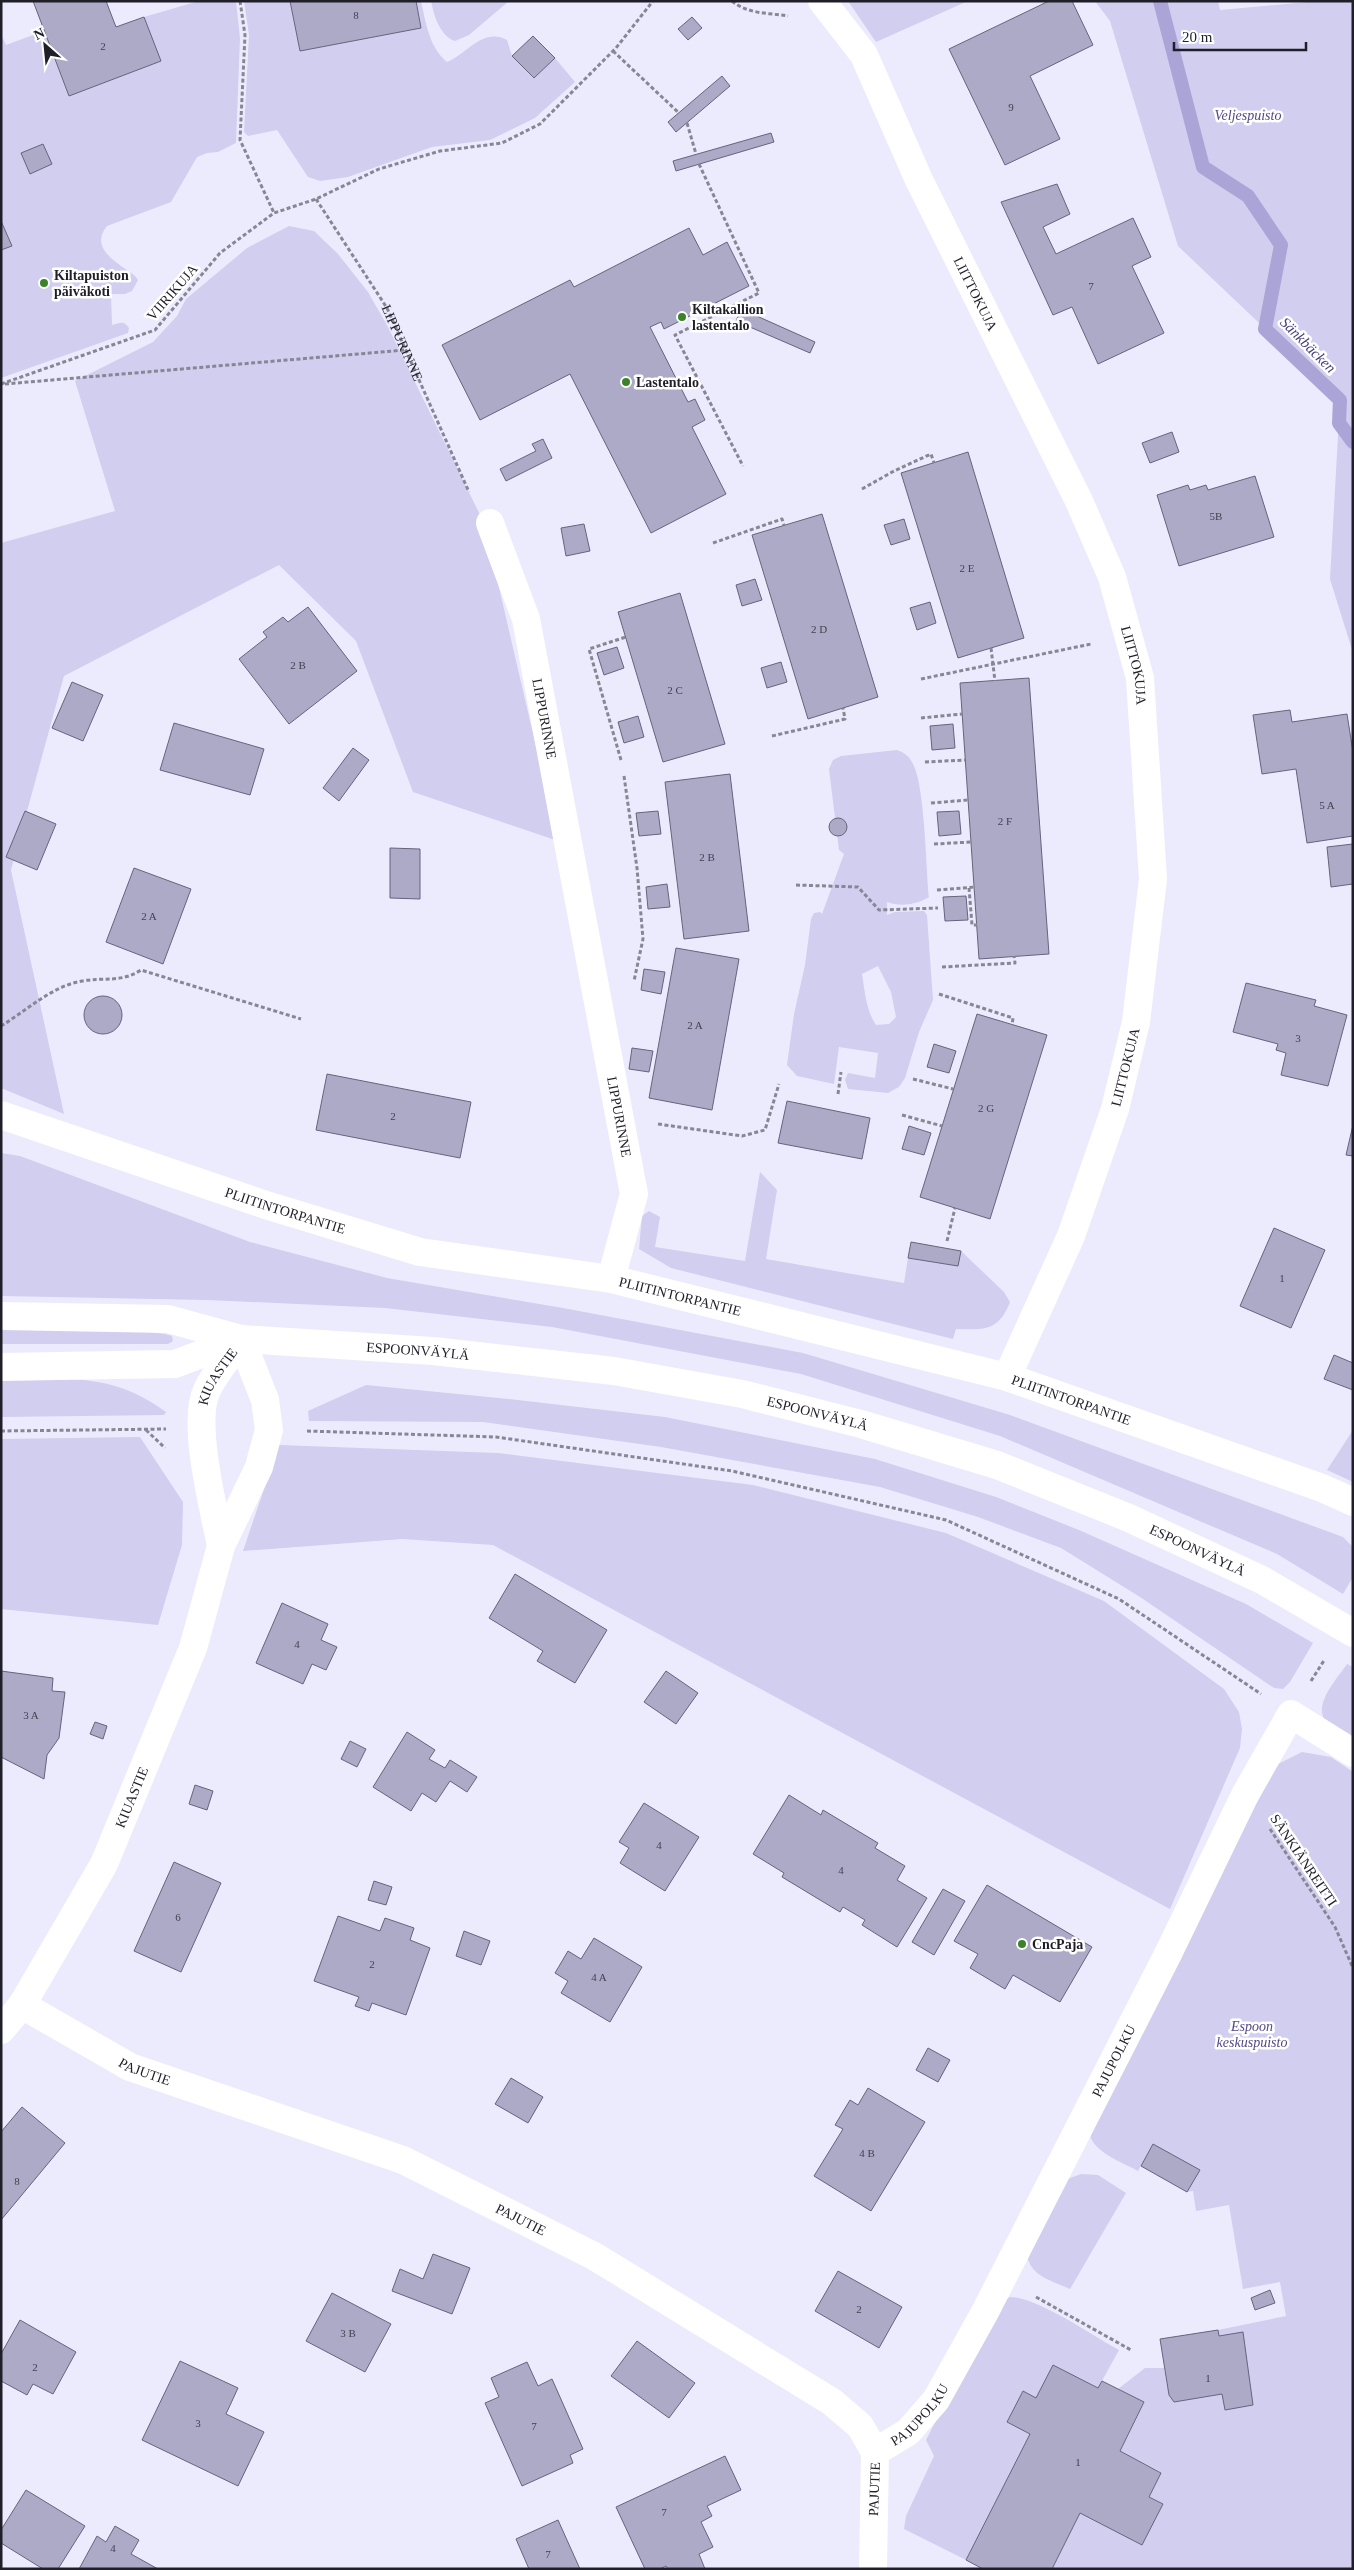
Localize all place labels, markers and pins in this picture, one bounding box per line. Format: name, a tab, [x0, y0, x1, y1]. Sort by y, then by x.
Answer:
place label: Kiltapuiston päiväkoti	[54, 268, 129, 299]
marker: Kiltapuiston päiväkoti	[38, 277, 50, 289]
place label: Kiltakallion lastentalo	[692, 302, 764, 333]
marker: Kiltakallion lastentalo	[676, 311, 688, 323]
place label: Lastentalo	[636, 375, 699, 390]
marker: Lastentalo	[620, 376, 632, 388]
place label: CncPaja	[1032, 1937, 1083, 1952]
marker: CncPaja	[1016, 1938, 1028, 1950]

